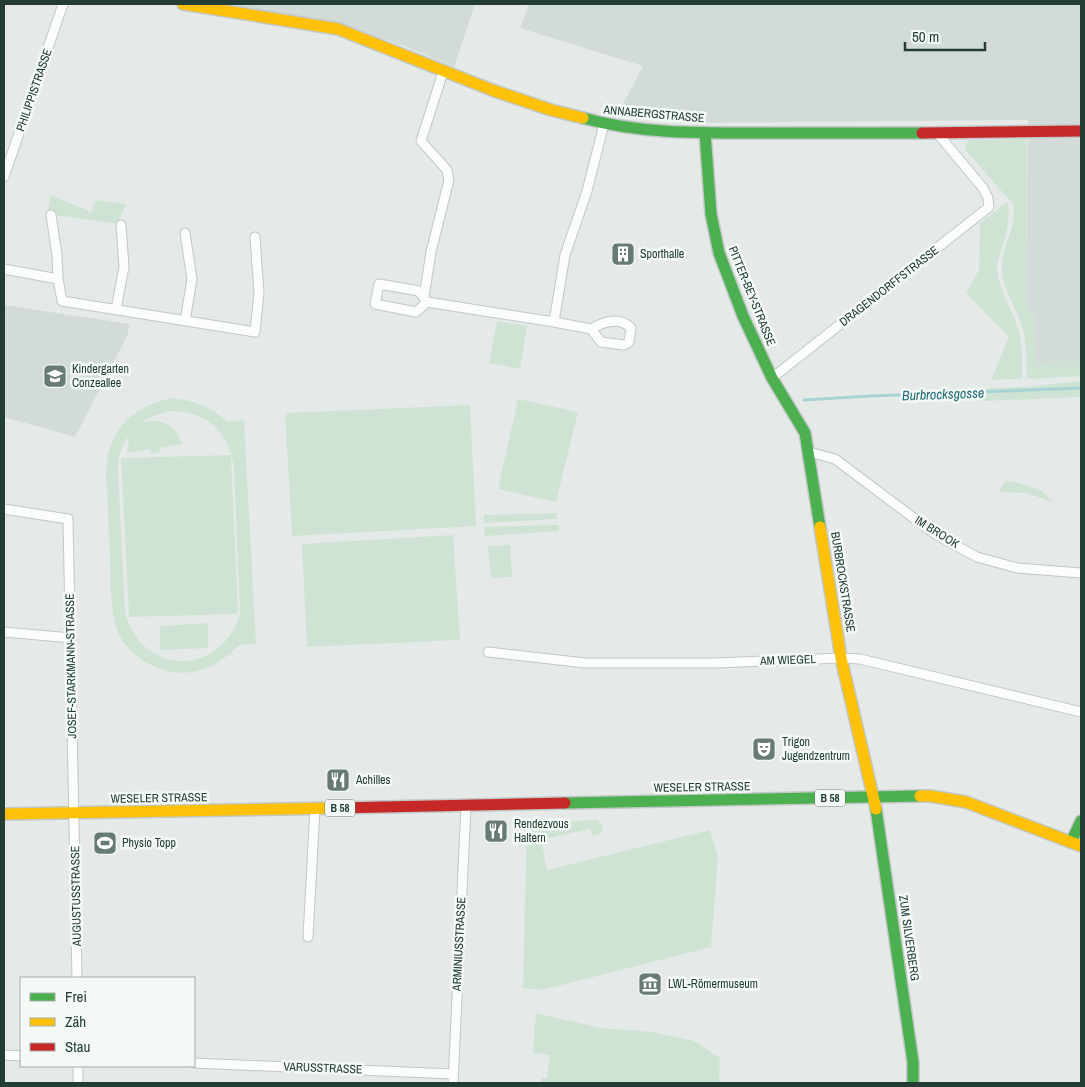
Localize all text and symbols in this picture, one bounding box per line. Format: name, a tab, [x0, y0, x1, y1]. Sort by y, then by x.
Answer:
scale bar	[905, 20, 985, 52]
text: 50 m	[912, 26, 939, 47]
street label: PHILIPPISTRASSE	[12, 47, 56, 133]
street label: ANNABERGSTRASSE	[602, 102, 705, 126]
building icon: Sporthalle	[610, 241, 636, 267]
street label: DRAGENDORFFSTRASSE	[836, 242, 942, 330]
street label: PITTER-BEY-STRASSE	[725, 244, 779, 348]
place label: Sporthalle	[640, 246, 684, 262]
place label: Kindergarten Conzeallee	[72, 361, 129, 391]
school or university icon: Kindergarten Conzeallee	[42, 363, 68, 389]
water label: Burbrocksgosse	[902, 384, 984, 404]
street label: IM BROOK	[912, 512, 962, 552]
street label: BURBROCKSTRASSE	[827, 531, 859, 633]
street label: JOSEF-STARKMANN-STRASSE	[62, 593, 80, 739]
street label: AM WIEGEL	[759, 651, 817, 669]
place label: Trigon Jugendzentrum	[782, 734, 850, 764]
theatre icon: Trigon Jugendzentrum	[751, 736, 777, 762]
restaurant icon: Achilles	[325, 767, 351, 793]
place label: Achilles	[355, 772, 391, 788]
street label: WESELER STRASSE	[653, 778, 751, 796]
street label: WESELER STRASSE	[110, 789, 208, 807]
road number: B 58	[815, 790, 845, 806]
road number: B 58	[325, 800, 355, 816]
place label: Rendezvous Haltern	[514, 816, 569, 846]
restaurant icon: Rendezvous Haltern	[483, 818, 509, 844]
sports icon: Physio Topp	[92, 830, 118, 856]
place label: Physio Topp	[122, 835, 176, 851]
street label: AUGUSTUSSTRASSE	[67, 846, 85, 947]
street label: ZUM SILVERBERG	[895, 894, 923, 982]
street label: ARMINIUSSTRASSE	[448, 897, 469, 992]
museum icon: LWL-Römermuseum	[637, 971, 663, 997]
place label: LWL-Römermuseum	[668, 976, 758, 992]
legend	[20, 977, 195, 1067]
text: Frei	[65, 986, 87, 1007]
text: Zäh	[65, 1011, 86, 1032]
text: Stau	[65, 1036, 90, 1057]
street label: VARUSSTRASSE	[283, 1059, 363, 1077]

